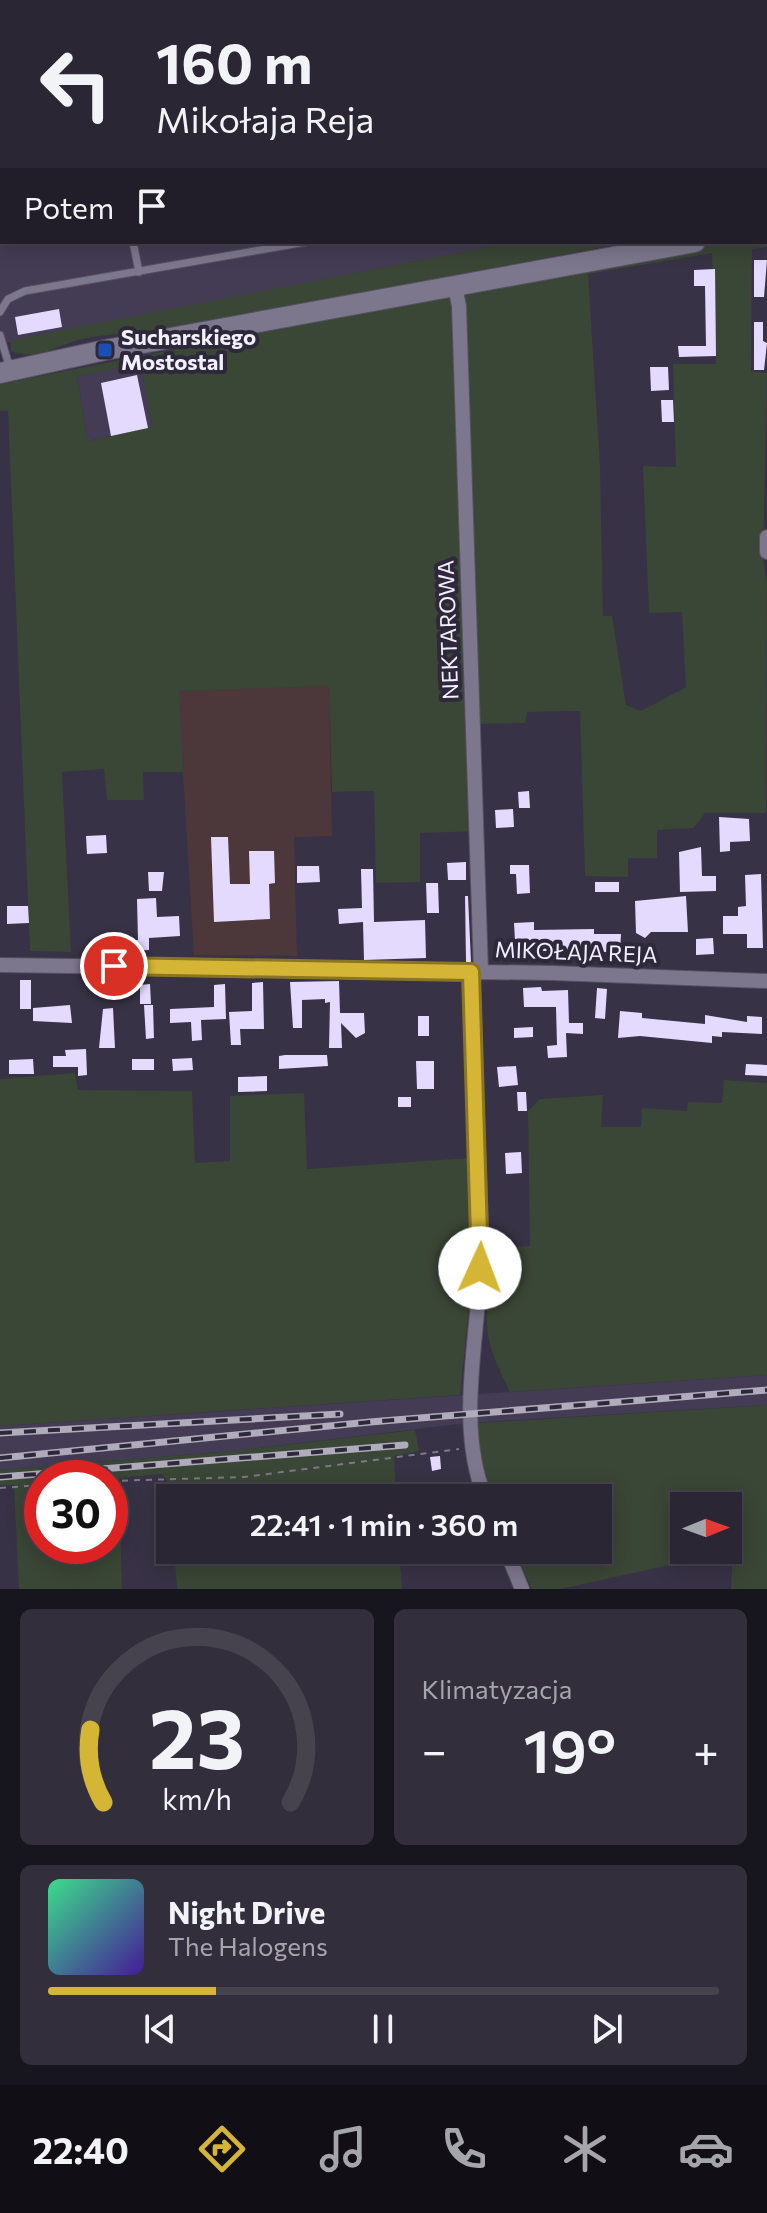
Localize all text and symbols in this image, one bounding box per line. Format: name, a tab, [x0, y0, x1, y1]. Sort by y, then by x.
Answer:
text: 160 m	[156, 27, 313, 96]
icon: left	[24, 32, 128, 136]
text: Mikołaja Reja	[156, 96, 374, 140]
icon: arrive	[130, 184, 174, 228]
text: Potem	[24, 188, 114, 225]
place label: Sucharskiego Mostostal	[121, 323, 256, 375]
marker: Sucharskiego Mostostal	[96, 341, 114, 359]
street label: NEKTAROWA	[432, 560, 463, 700]
pin	[80, 932, 148, 1000]
street label: MIKOŁAJA REJA	[494, 935, 658, 968]
icon: arrive	[92, 944, 136, 988]
position arrow	[438, 1226, 522, 1310]
speed limit sign: 30	[24, 1460, 128, 1564]
north arrow	[670, 1492, 742, 1564]
map controls	[670, 1492, 742, 1564]
text: 22:41 · 1 min · 360 m	[250, 1505, 518, 1542]
text: Klimatyzacja	[422, 1673, 572, 1704]
text: 23	[149, 1684, 245, 1786]
text: 19°	[523, 1712, 616, 1785]
text: −	[422, 1722, 447, 1776]
text: +	[693, 1722, 719, 1776]
text: km/h	[162, 1781, 232, 1816]
text: Night Drive	[168, 1893, 325, 1930]
text: The Halogens	[168, 1930, 328, 1961]
icon: previous	[138, 2007, 182, 2051]
icon: pause	[361, 2007, 405, 2051]
icon: next	[585, 2007, 629, 2051]
icon: directions	[194, 2121, 250, 2177]
icon: music	[315, 2121, 371, 2177]
icon: phone	[436, 2121, 492, 2177]
icon: climate	[557, 2121, 613, 2177]
icon: car	[678, 2121, 734, 2177]
text: 22:40	[33, 2127, 129, 2171]

